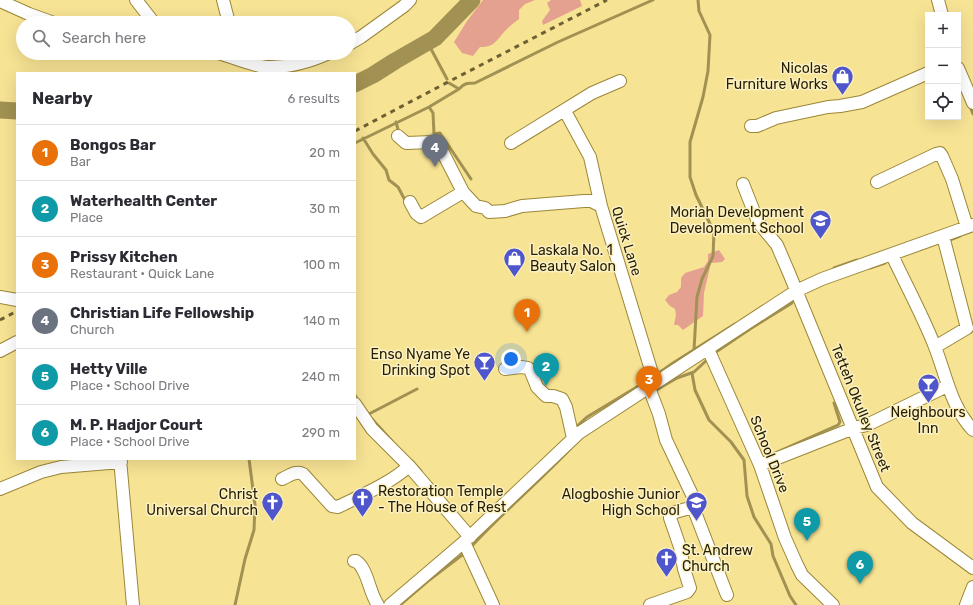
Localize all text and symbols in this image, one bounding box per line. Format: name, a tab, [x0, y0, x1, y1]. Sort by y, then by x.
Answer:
map controls	[925, 12, 961, 120]
button: +	[925, 12, 961, 48]
search box	[16, 16, 356, 60]
icon: search	[30, 27, 52, 49]
text: Search here	[62, 29, 146, 47]
button: −	[925, 48, 961, 84]
place label: Nicolas Furniture Works	[726, 60, 828, 93]
shop icon: Nicolas Furniture Works	[830, 63, 856, 96]
button: locate	[925, 84, 961, 120]
text: Nearby	[32, 88, 93, 108]
text: 6 results	[288, 91, 340, 106]
pin: 4	[422, 134, 448, 167]
text: Bongos Bar	[70, 136, 156, 154]
text: 1	[42, 145, 48, 160]
text: 20 m	[309, 145, 340, 160]
text: Bar	[70, 154, 91, 169]
text: Waterhealth Center	[70, 192, 217, 210]
text: 2	[41, 201, 49, 216]
text: 30 m	[309, 201, 340, 216]
street label: Quick Lane	[608, 204, 645, 278]
place label: Moriah Development Development School	[670, 204, 805, 237]
school or university icon: Moriah Development Development School	[807, 207, 833, 240]
text: Place	[70, 210, 103, 225]
place label: Laskala No. 1 Beauty Salon	[530, 242, 616, 275]
shop icon: Laskala No. 1 Beauty Salon	[501, 245, 527, 278]
text: Prissy Kitchen	[70, 248, 178, 266]
text: 3	[41, 257, 49, 272]
text: 100 m	[303, 257, 340, 272]
text: Restaurant · Quick Lane	[70, 266, 214, 281]
pin: 1	[514, 299, 540, 332]
text: Christian Life Fellowship	[70, 304, 254, 322]
text: 4	[41, 313, 49, 328]
text: 140 m	[303, 313, 340, 328]
text: Church	[70, 322, 114, 337]
street label: Tetteh Okulley Street	[827, 342, 894, 475]
place label: Enso Nyame Ye Drinking Spot	[370, 346, 471, 379]
bar icon: Enso Nyame Ye Drinking Spot	[472, 349, 498, 382]
your location	[501, 349, 521, 369]
pin: 2	[533, 353, 559, 386]
text: Hetty Ville	[70, 360, 147, 378]
pin: 3	[636, 366, 662, 399]
text: 5	[41, 369, 49, 384]
text: 240 m	[301, 369, 340, 384]
bar icon: Neighbours Inn	[915, 371, 941, 404]
text: Place · School Drive	[70, 378, 190, 393]
place label: Neighbours Inn	[890, 404, 966, 437]
street label: School Drive	[746, 413, 793, 495]
text: M. P. Hadjor Court	[70, 416, 203, 434]
text: 6	[41, 425, 49, 440]
text: 290 m	[302, 425, 340, 440]
text: Place · School Drive	[70, 434, 190, 449]
place label: Restoration Temple - The House of Rest	[378, 483, 507, 516]
place label: Christ Universal Church	[146, 486, 259, 519]
church icon: Restoration Temple - The House of Rest	[349, 486, 375, 519]
place label: Alogboshie Junior High School	[562, 486, 681, 519]
church icon: Christ Universal Church	[260, 489, 286, 522]
school or university icon: Alogboshie Junior High School	[683, 489, 709, 522]
pin: 5	[794, 508, 820, 541]
place label: St. Andrew Church	[682, 542, 753, 575]
church icon: St. Andrew Church	[653, 545, 679, 578]
pin: 6	[847, 551, 873, 584]

